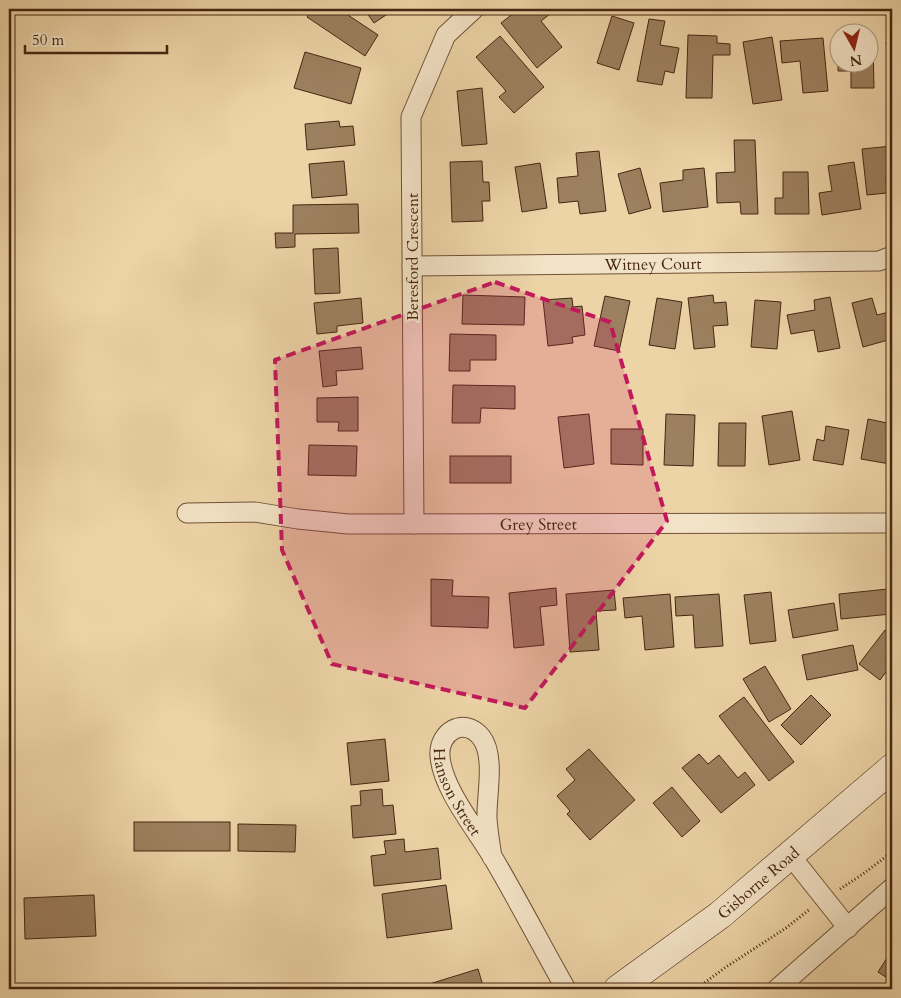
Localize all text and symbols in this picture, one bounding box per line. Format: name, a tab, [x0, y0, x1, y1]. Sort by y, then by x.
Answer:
scale bar	[25, 22, 168, 54]
north arrow	[828, 22, 878, 72]
text: 50 m	[32, 30, 64, 50]
text: N	[848, 50, 863, 71]
street label: Beresford Crescent	[402, 193, 424, 321]
street label: Witney Court	[603, 253, 702, 276]
street label: Grey Street	[500, 514, 577, 536]
street label: Hanson Street	[428, 748, 486, 841]
street label: Gisborne Road	[713, 842, 805, 925]

